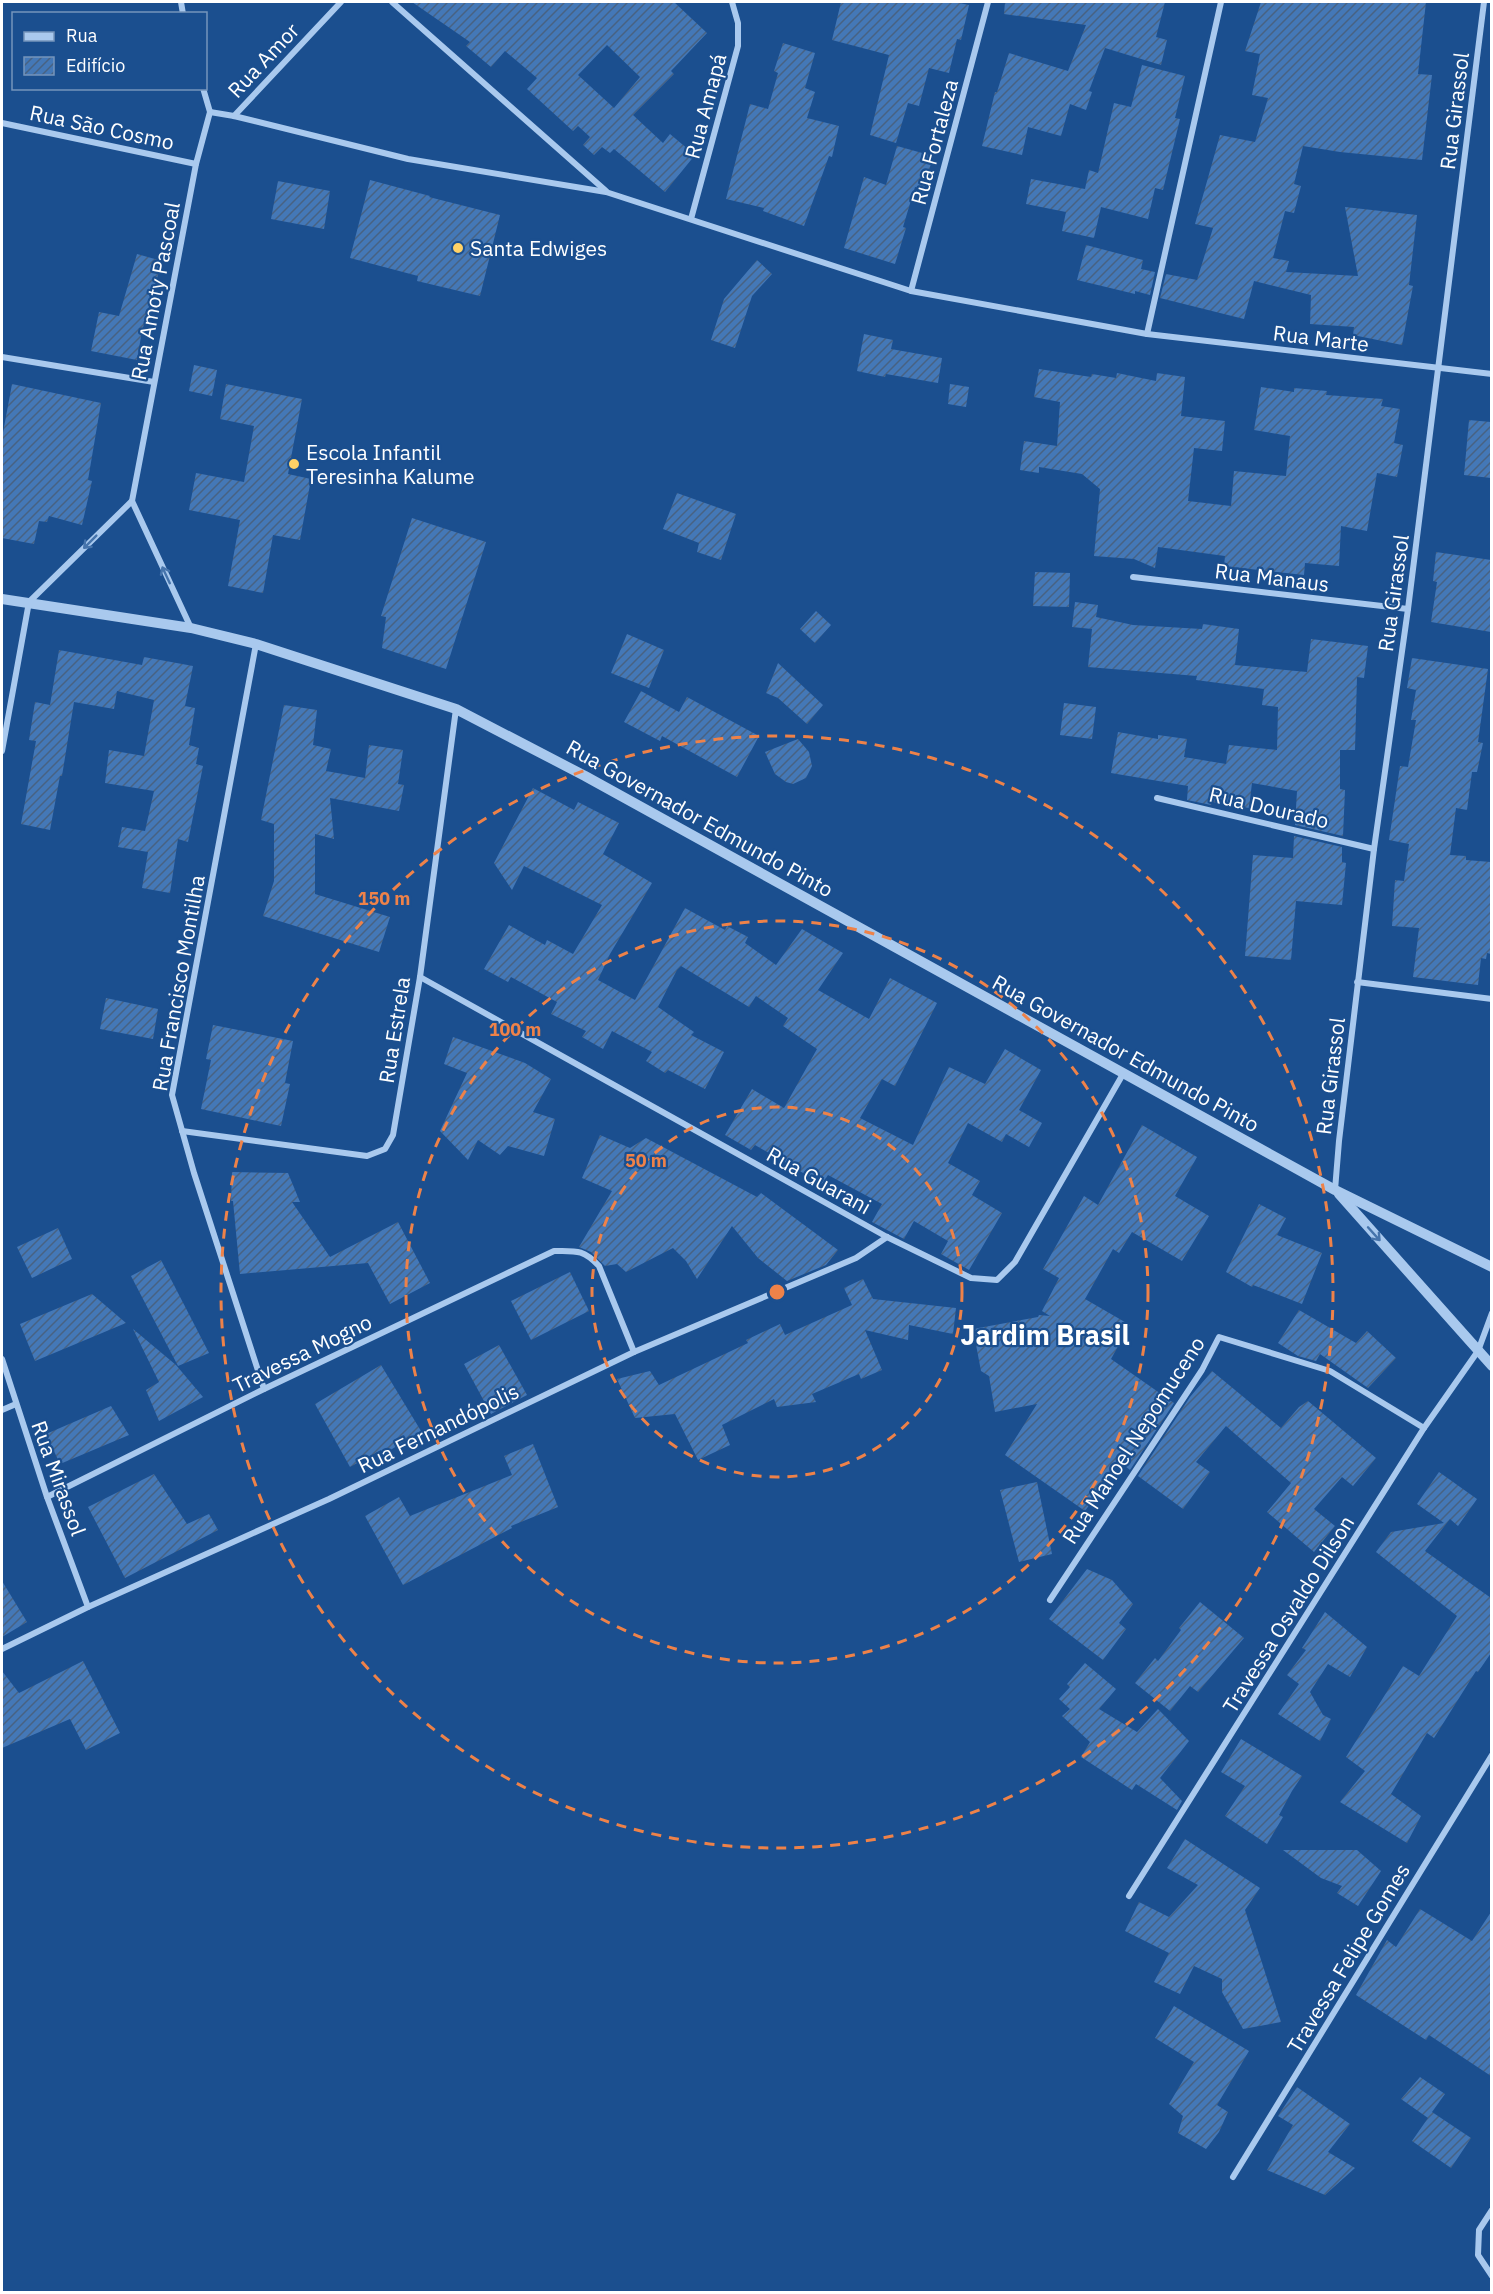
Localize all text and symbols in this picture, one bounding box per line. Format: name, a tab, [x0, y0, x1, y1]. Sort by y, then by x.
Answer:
legend	[12, 12, 207, 90]
street label: Rua Amor	[221, 16, 305, 103]
text: Rua	[66, 24, 98, 47]
street label: Rua Amapá	[678, 50, 732, 162]
street label: Rua Girassol	[1433, 50, 1475, 171]
text: Edifício	[66, 54, 125, 77]
street label: Rua Fortaleza	[904, 76, 964, 208]
street label: Rua São Cosmo	[27, 98, 177, 156]
street label: Rua Amoty Pascoal	[124, 199, 186, 383]
place label: Santa Edwiges	[470, 234, 607, 262]
marker: Santa Edwiges	[451, 241, 465, 255]
street label: Rua Marte	[1271, 318, 1371, 358]
place label: Escola Infantil Teresinha Kalume	[306, 438, 475, 490]
marker: Escola Infantil Teresinha Kalume	[287, 457, 301, 471]
street label: Rua Girassol	[1371, 532, 1415, 653]
one-way arrow	[83, 535, 97, 550]
street label: Rua Manaus	[1213, 556, 1331, 598]
one-way arrow	[160, 567, 172, 585]
street label: Rua Governador Edmundo Pinto	[562, 733, 838, 903]
street label: Rua Dourado	[1206, 780, 1332, 834]
street label: Rua Francisco Montilha	[145, 873, 211, 1093]
text: 150 m	[358, 887, 410, 910]
street label: Rua Governador Edmundo Pinto	[988, 968, 1264, 1138]
street label: Rua Estrela	[372, 975, 416, 1085]
street label: Rua Girassol	[1309, 1015, 1351, 1136]
text: 100 m	[489, 1018, 541, 1041]
street label: Rua Guarani	[762, 1140, 876, 1220]
text: 50 m	[625, 1149, 667, 1172]
one-way arrow	[1367, 1226, 1381, 1241]
centre of rings	[767, 1282, 787, 1302]
street label: Travessa Mogno	[228, 1307, 376, 1399]
district label: Jardim Brasil	[960, 1317, 1130, 1352]
street label: Rua Manoel Nepomuceno	[1055, 1331, 1211, 1549]
street label: Rua Fernandópolis	[353, 1377, 523, 1479]
street label: Rua Mirassol	[25, 1417, 93, 1540]
street label: Travessa Osvaldo Dilson	[1216, 1510, 1360, 1718]
street label: Travessa Felipe Gomes	[1280, 1858, 1416, 2058]

